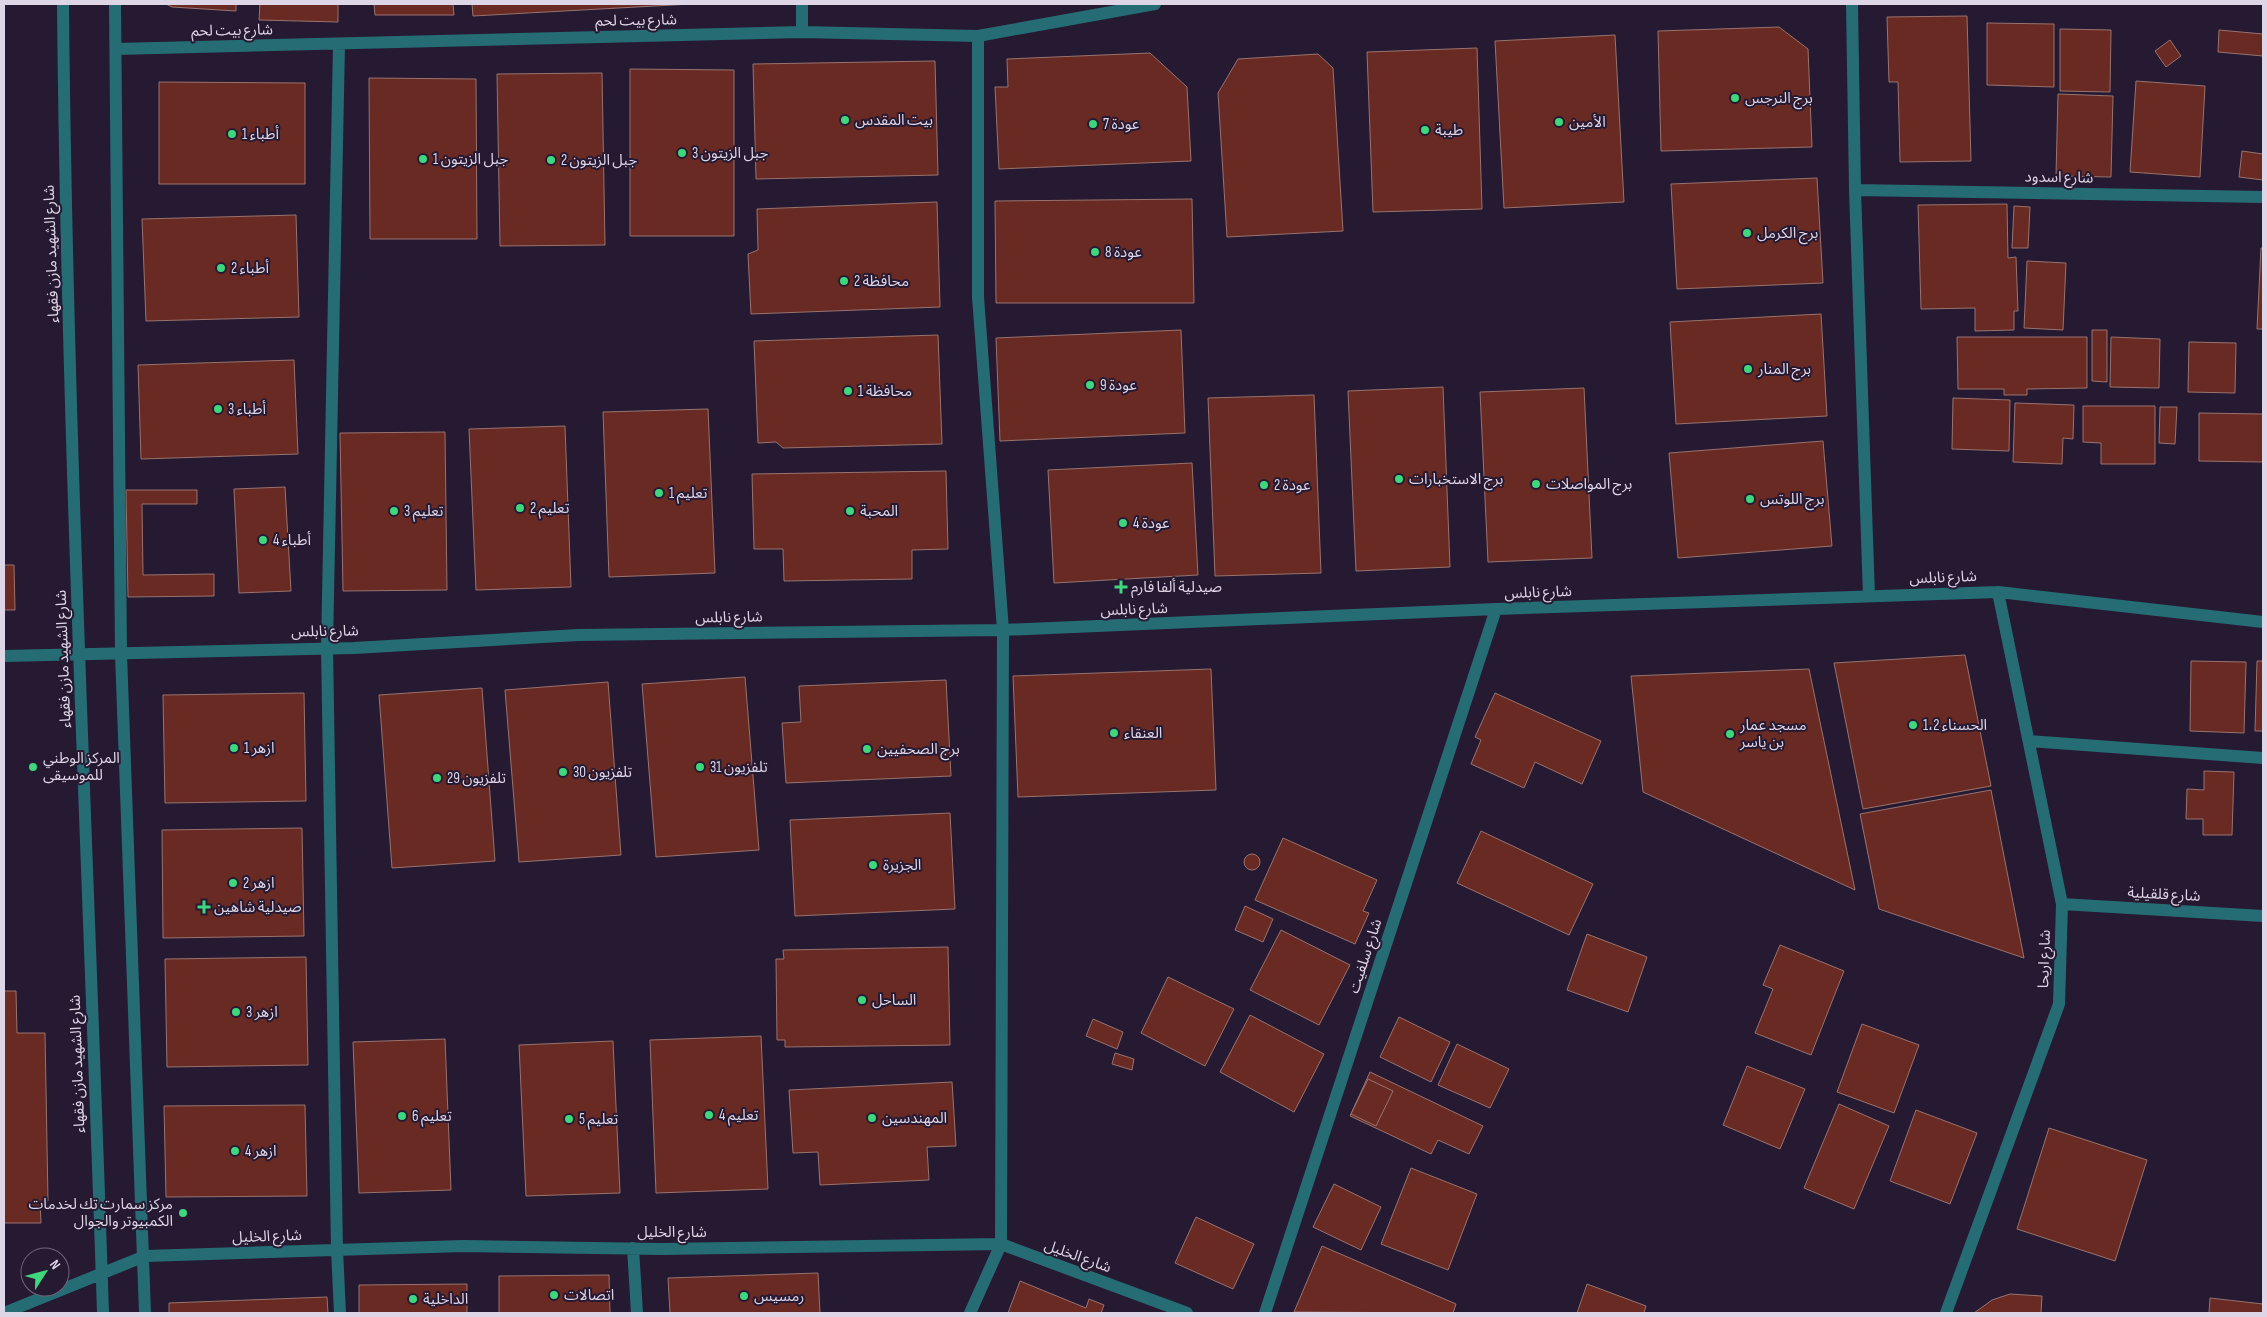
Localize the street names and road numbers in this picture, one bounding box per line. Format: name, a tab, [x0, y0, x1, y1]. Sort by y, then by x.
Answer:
street label: شارع بيت لحم	[595, 10, 677, 33]
street label: شارع بيت لحم	[191, 20, 273, 43]
street label: شارع اسدود	[2024, 167, 2094, 190]
street label: شارع الشهيد مازن فقهاء	[40, 184, 65, 323]
street label: شارع نابلس	[1909, 567, 1977, 590]
street label: شارع نابلس	[1504, 582, 1572, 605]
street label: شارع الشهيد مازن فقهاء	[52, 589, 77, 728]
street label: شارع نابلس	[1100, 599, 1168, 622]
street label: شارع نابلس	[695, 607, 763, 630]
street label: شارع نابلس	[291, 621, 359, 644]
street label: شارع قلقيلية	[2127, 883, 2201, 908]
street label: شارع سلفيت	[1344, 916, 1388, 996]
street label: شارع اريحا	[2034, 929, 2057, 989]
street label: شارع الشهيد مازن فقهاء	[66, 994, 91, 1133]
street label: شارع الخليل	[637, 1223, 707, 1244]
street label: شارع الخليل	[232, 1226, 302, 1249]
street label: شارع الخليل	[1041, 1236, 1114, 1279]

